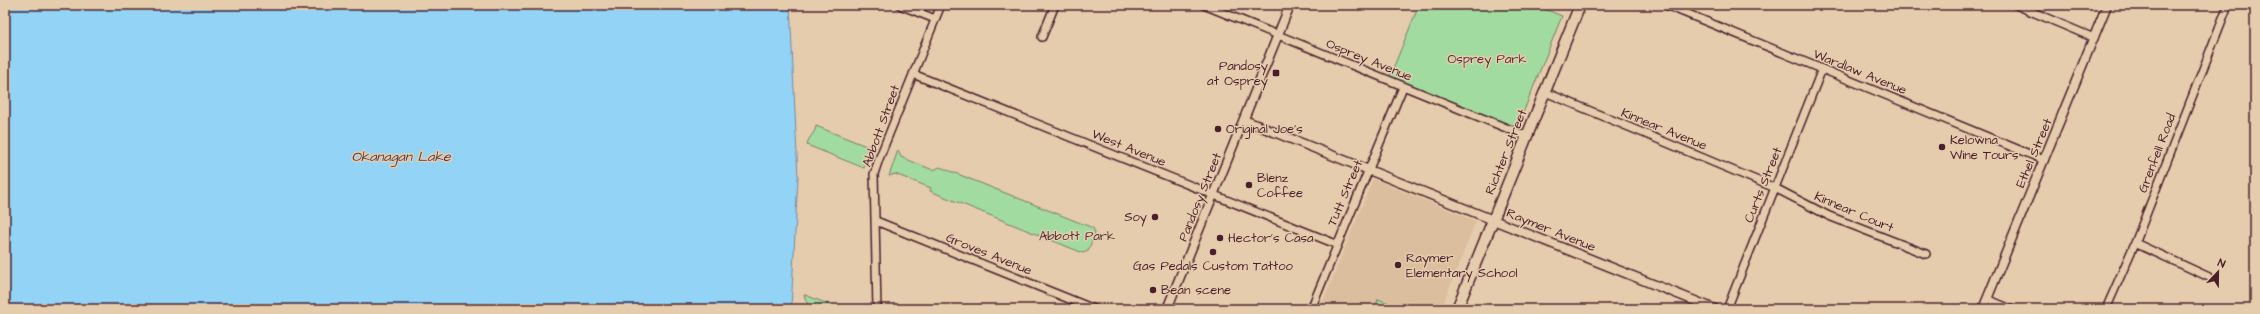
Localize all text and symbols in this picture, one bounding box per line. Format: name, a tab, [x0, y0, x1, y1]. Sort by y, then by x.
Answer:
street label: Osprey Avenue	[1323, 35, 1415, 86]
street label: Wardlaw Avenue	[1811, 45, 1909, 99]
park label: Osprey Park	[1447, 50, 1527, 69]
place label: Pandosy at Osprey	[1207, 57, 1268, 91]
marker: Pandosy at Osprey	[1271, 68, 1281, 78]
street label: Abbott Street	[858, 82, 904, 170]
street label: Kinnear Avenue	[1618, 104, 1710, 154]
street label: Richter Street	[1481, 106, 1532, 197]
street label: Grenfell Road	[2134, 110, 2181, 195]
street label: Ethel Street	[2011, 115, 2057, 190]
place label: Original Joe's	[1226, 120, 1303, 139]
marker: Original Joe's	[1213, 124, 1223, 134]
street label: West Avenue	[1089, 125, 1169, 171]
place label: Kelowna Wine Tours	[1950, 131, 2019, 164]
marker: Kelowna Wine Tours	[1937, 142, 1947, 152]
street label: Curts Street	[1740, 144, 1787, 225]
water label: Okanagan Lake	[351, 147, 452, 167]
street label: Pandosy Street	[1174, 149, 1227, 244]
street label: Tutt Street	[1323, 156, 1367, 229]
place label: Blenz Coffee	[1257, 169, 1303, 202]
marker: Blenz Coffee	[1244, 180, 1254, 190]
street label: Kinnear Court	[1812, 187, 1897, 237]
street label: Raymer Avenue	[1503, 204, 1598, 257]
place label: Soy	[1124, 208, 1147, 227]
marker: Soy	[1150, 212, 1160, 222]
park label: Abbott Park	[1039, 227, 1115, 245]
street label: Groves Avenue	[943, 229, 1035, 279]
place label: Hector's Casa	[1228, 229, 1314, 247]
marker: Hector's Casa	[1215, 233, 1225, 243]
marker: Gas Pedals Custom Tattoo	[1208, 247, 1218, 257]
place label: Raymer Elementary School	[1406, 249, 1518, 283]
north arrow	[2198, 252, 2238, 292]
text: N	[2216, 255, 2228, 271]
place label: Gas Pedals Custom Tattoo	[1133, 257, 1294, 275]
marker: Raymer Elementary School	[1393, 260, 1403, 270]
place label: Bean scene	[1161, 281, 1231, 299]
marker: Bean scene	[1148, 285, 1158, 295]

